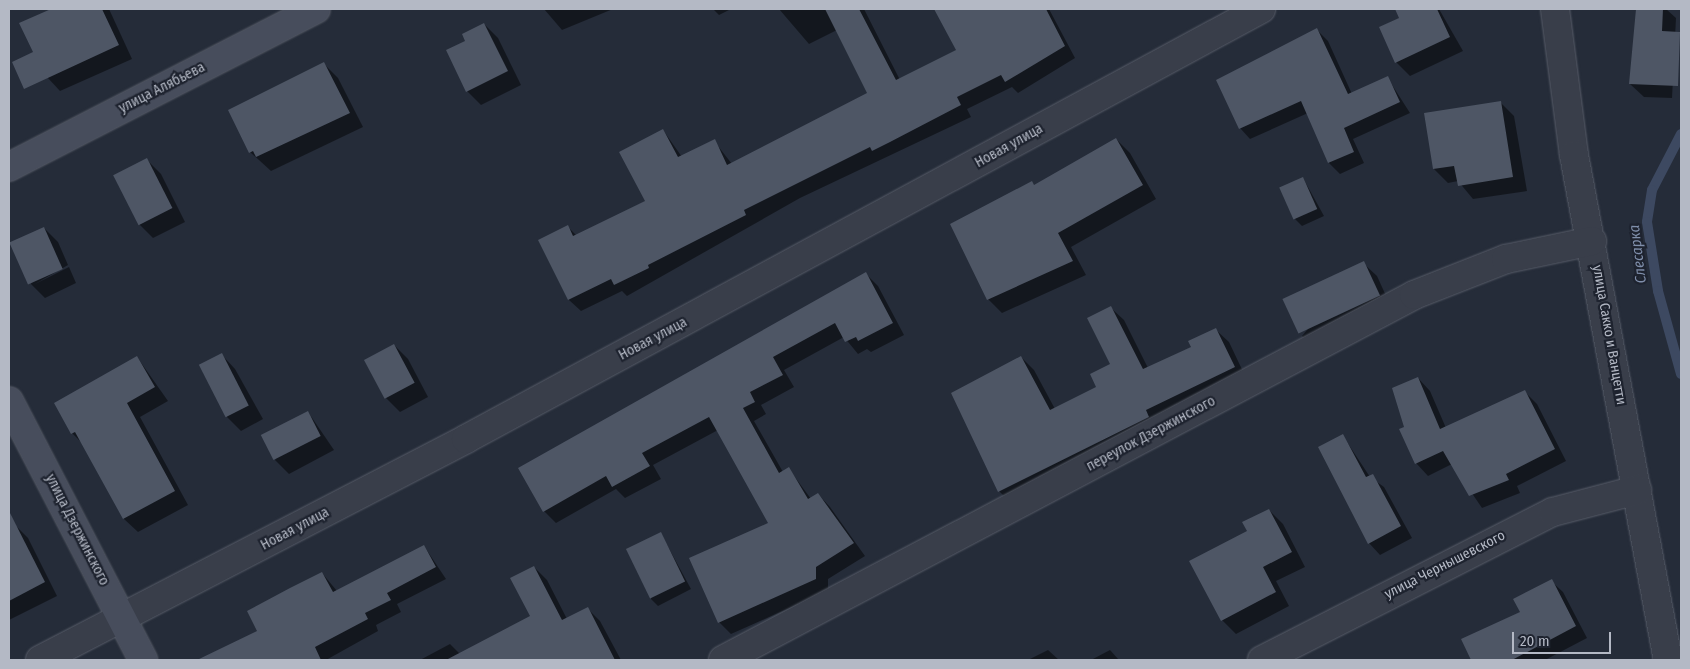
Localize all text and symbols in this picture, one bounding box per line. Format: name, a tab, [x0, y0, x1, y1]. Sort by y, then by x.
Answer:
street label: улица Алябьева	[116, 59, 208, 117]
street label: Новая улица	[972, 120, 1046, 172]
water label: Слесарка	[1625, 224, 1651, 284]
street label: улица Сакко и Ванцетти	[1588, 264, 1630, 406]
street label: Новая улица	[616, 314, 690, 364]
street label: переулок Дзержинского	[1084, 393, 1218, 475]
street label: улица Дзержинского	[42, 472, 112, 588]
street label: Новая улица	[258, 504, 332, 554]
street label: улица Чернышевского	[1382, 527, 1508, 603]
scale bar	[1515, 622, 1614, 654]
text: 20 m	[1520, 632, 1550, 650]

